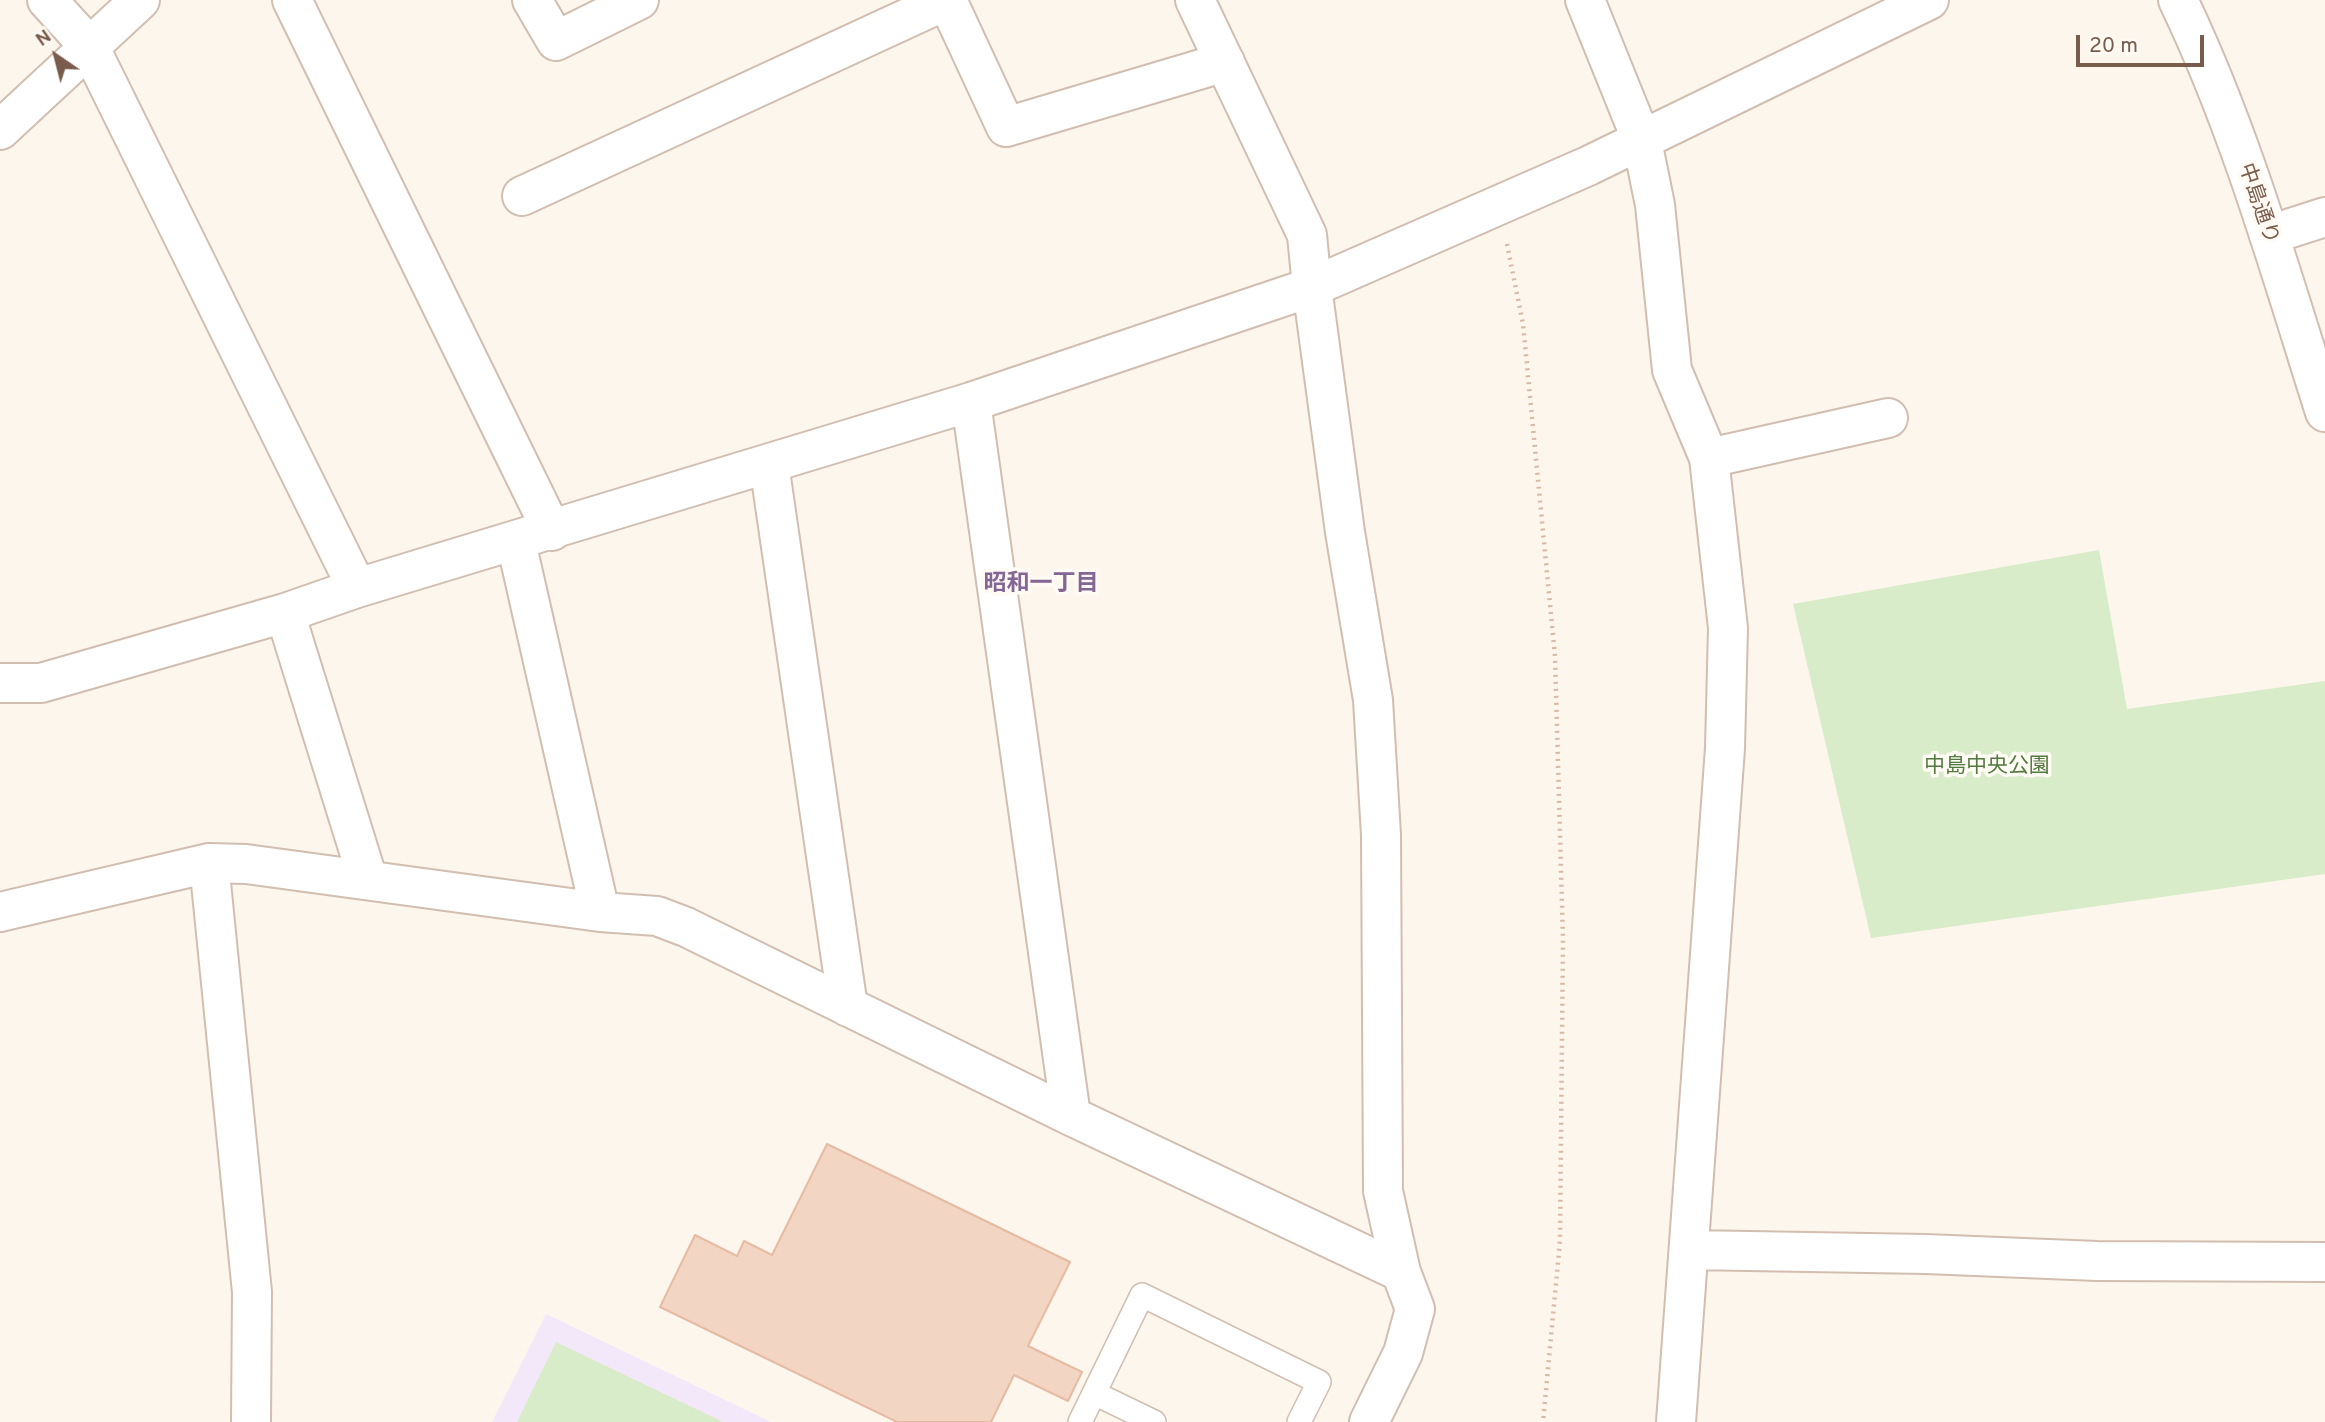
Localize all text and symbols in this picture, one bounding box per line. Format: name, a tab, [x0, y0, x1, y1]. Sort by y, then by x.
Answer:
north arrow	[21, 21, 91, 91]
scale bar	[2080, 21, 2208, 65]
text: N	[31, 25, 56, 53]
text: 20 m	[2089, 33, 2138, 60]
street label: 中島通り	[2231, 160, 2283, 248]
district label: 昭和一丁目	[984, 571, 1098, 599]
park label: 中島中央公園	[1924, 755, 2050, 781]

